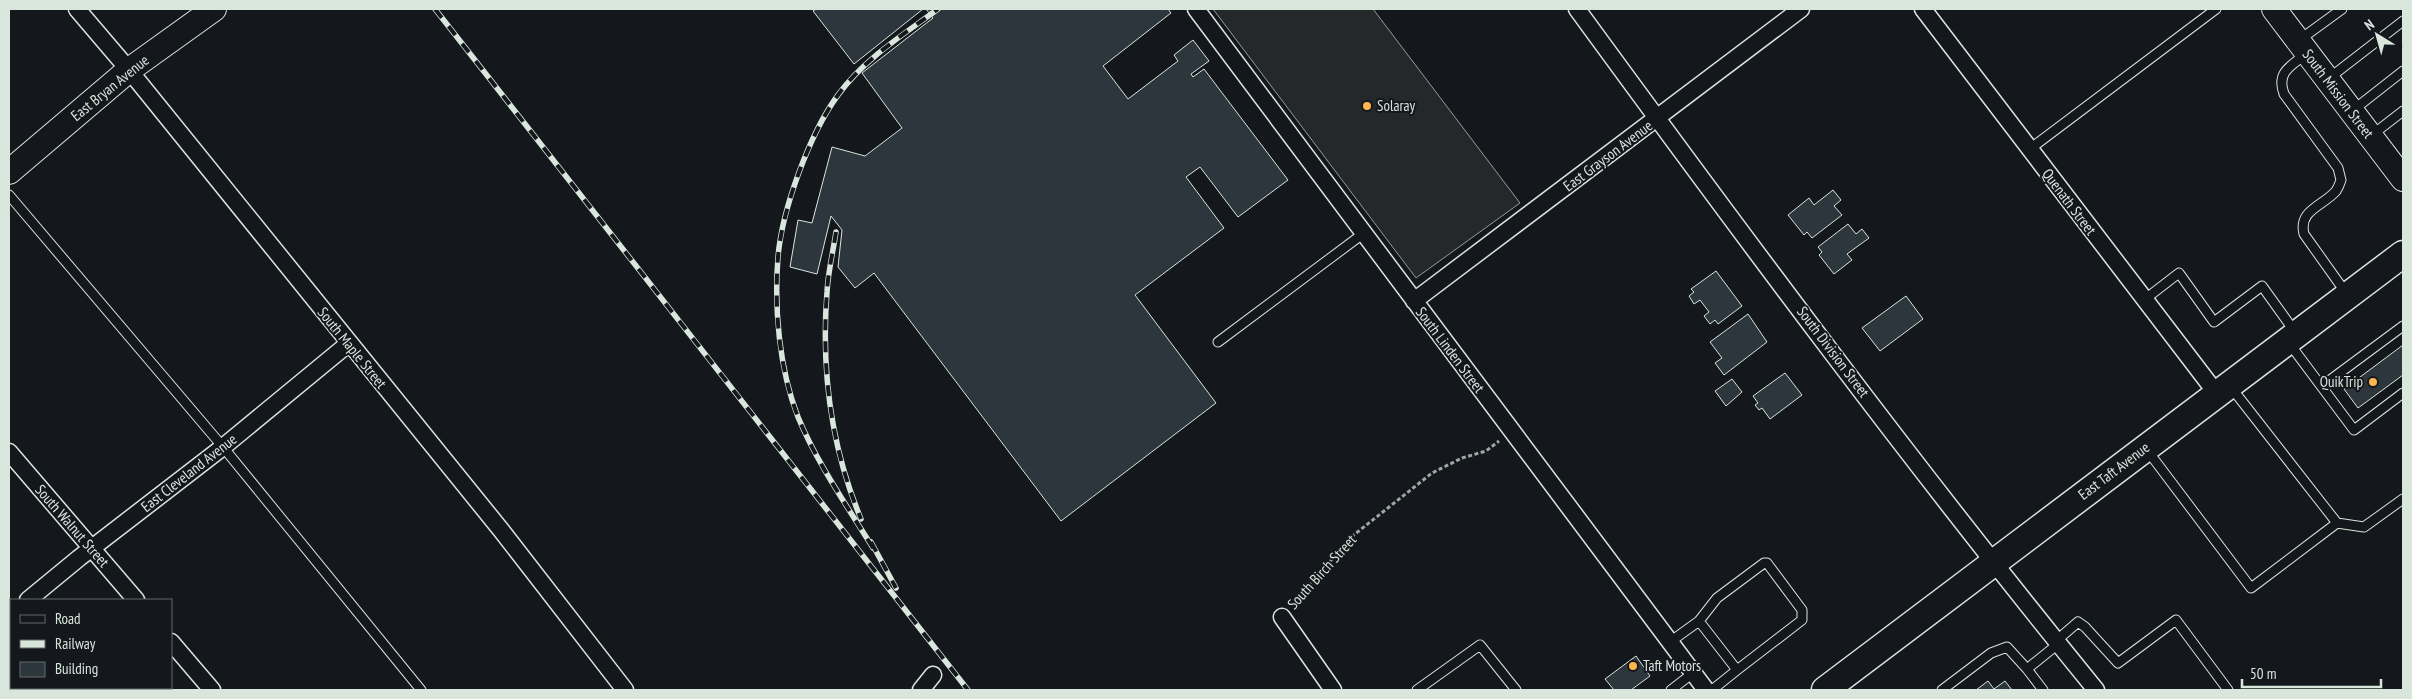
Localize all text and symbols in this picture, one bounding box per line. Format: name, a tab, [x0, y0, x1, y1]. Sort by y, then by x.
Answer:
north arrow	[2352, 10, 2402, 60]
text: N	[2361, 15, 2378, 34]
street label: South Mission Street	[2299, 45, 2378, 142]
street label: East Bryan Avenue	[67, 50, 153, 125]
place label: Solaray	[1377, 96, 1416, 115]
marker: Solaray	[1361, 100, 1373, 112]
street label: East Grayson Avenue	[1559, 116, 1656, 195]
street label: Quenath Street	[2038, 165, 2101, 239]
street label: South Division Street	[1793, 302, 1874, 401]
street label: South Maple Street	[314, 303, 391, 392]
street label: South Linden Street	[1412, 303, 1489, 397]
place label: QuikTrip	[2320, 372, 2363, 391]
marker: QuikTrip	[2367, 376, 2379, 388]
street label: East Cleveland Avenue	[137, 429, 240, 516]
street label: East Taft Avenue	[2074, 438, 2153, 504]
street label: South Walnut Street	[31, 480, 114, 571]
street label: South Birch Street	[1283, 530, 1360, 613]
legend	[10, 599, 172, 689]
text: Road	[55, 609, 81, 628]
text: Railway	[55, 634, 96, 653]
place label: Taft Motors	[1643, 656, 1701, 675]
scale bar	[2242, 656, 2381, 688]
text: Building	[55, 659, 98, 678]
marker: Taft Motors	[1627, 660, 1639, 672]
text: 50 m	[2250, 664, 2276, 683]

